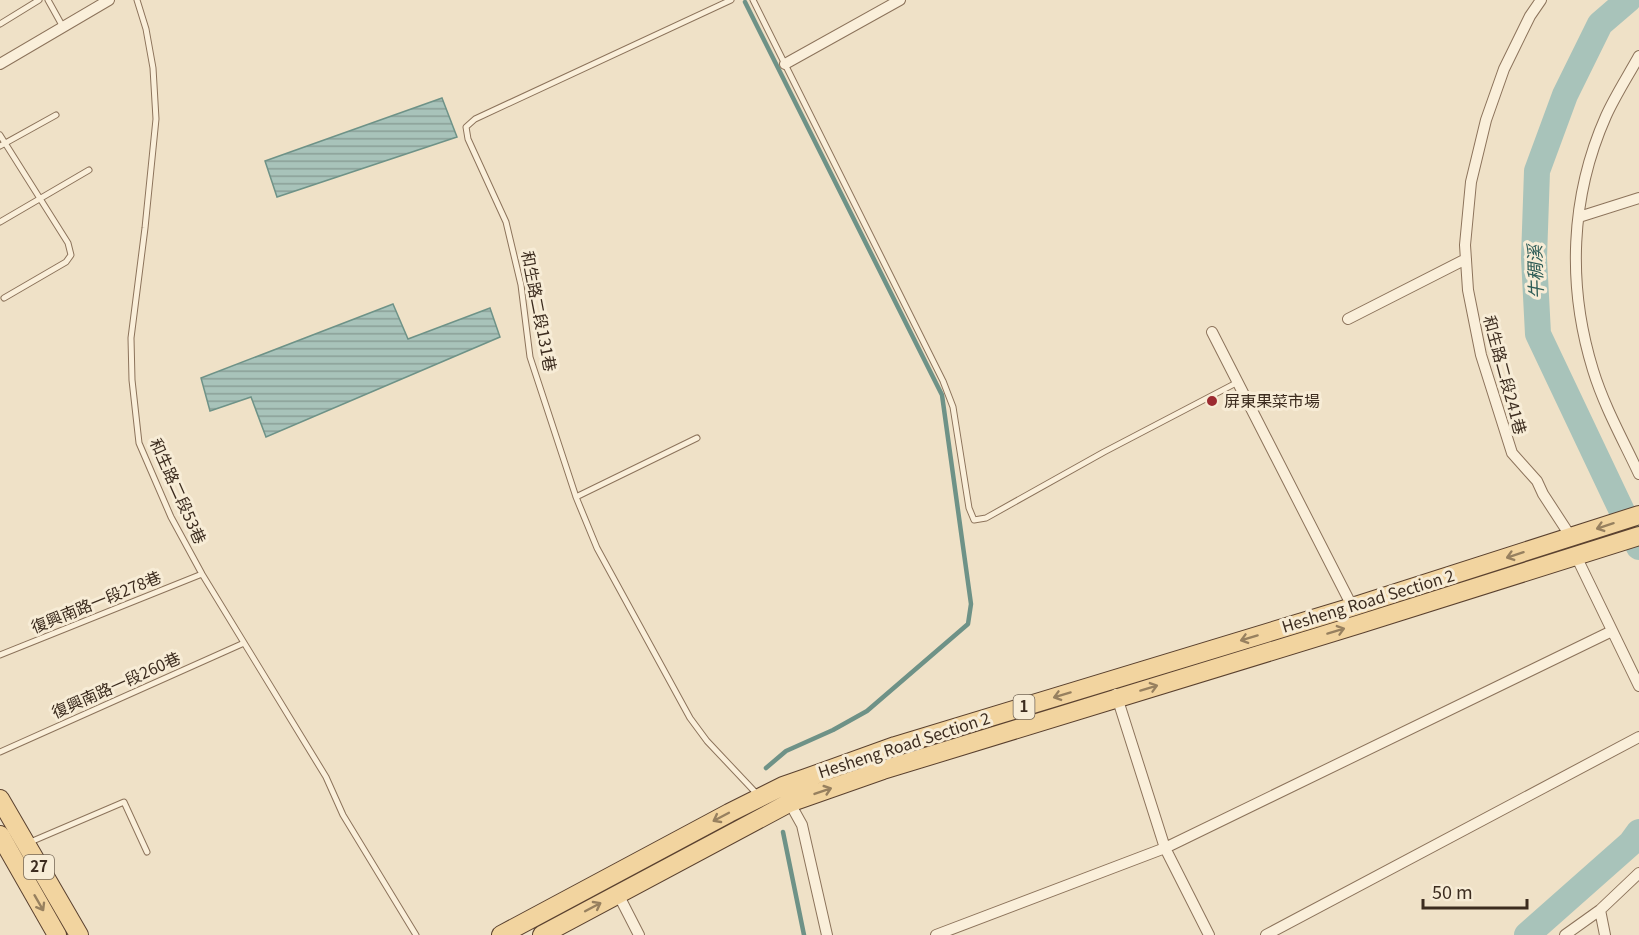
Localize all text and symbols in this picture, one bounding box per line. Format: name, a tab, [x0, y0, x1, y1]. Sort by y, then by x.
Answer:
water label: 牛稠溪	[1520, 242, 1548, 300]
street label: 和生路二段131巷	[517, 248, 563, 373]
street label: 和生路二段241巷	[1479, 312, 1533, 437]
place label: 屏東果菜市場	[1224, 388, 1320, 412]
marker: 屏東果菜市場	[1205, 394, 1219, 408]
street label: 和生路二段53巷	[145, 434, 213, 547]
one-way arrow	[1596, 521, 1615, 532]
one-way arrow	[1506, 550, 1525, 561]
street label: Hesheng Road Section 2	[1278, 562, 1457, 638]
street label: 復興南路一段278巷	[27, 564, 164, 638]
one-way arrow	[1326, 625, 1345, 636]
one-way arrow	[1240, 633, 1259, 644]
street label: 復興南路一段260巷	[47, 645, 184, 723]
one-way arrow	[1139, 682, 1158, 693]
one-way arrow	[1053, 690, 1072, 701]
road number: 1	[1014, 695, 1034, 719]
street label: Hesheng Road Section 2	[815, 705, 993, 783]
one-way arrow	[813, 784, 832, 795]
one-way arrow	[713, 811, 730, 823]
road number: 27	[24, 855, 54, 879]
scale bar	[1423, 872, 1526, 910]
text: 50 m	[1432, 878, 1473, 904]
one-way arrow	[33, 894, 45, 911]
one-way arrow	[584, 901, 602, 912]

